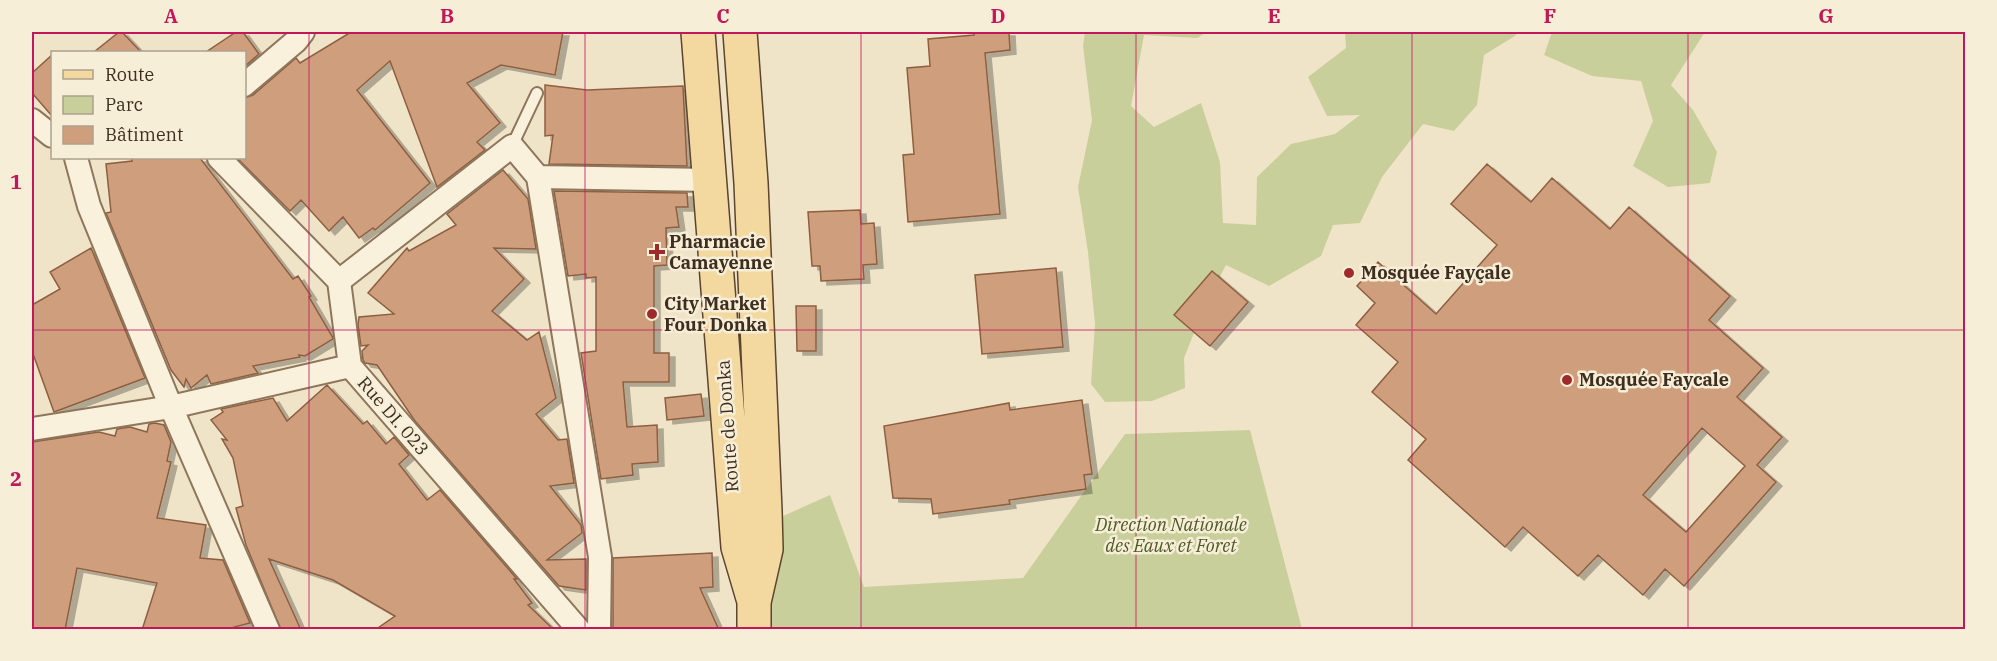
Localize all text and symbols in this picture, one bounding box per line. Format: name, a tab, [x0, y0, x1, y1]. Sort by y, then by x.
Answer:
text: A	[164, 2, 178, 29]
text: B	[440, 2, 454, 29]
text: C	[716, 2, 730, 29]
text: D	[990, 2, 1006, 29]
text: E	[1267, 2, 1281, 29]
text: F	[1544, 2, 1556, 29]
text: G	[1818, 2, 1834, 29]
legend	[51, 51, 246, 159]
text: Route	[105, 63, 154, 86]
text: Parc	[105, 93, 143, 116]
text: Bâtiment	[105, 123, 183, 146]
text: 1	[10, 168, 22, 195]
place label: Pharmacie Camayenne	[669, 230, 773, 274]
marker: Pharmacie Camayenne	[650, 245, 664, 259]
place label: Mosquée Fayçale	[1361, 261, 1511, 284]
marker: Mosquée Fayçale	[1342, 266, 1356, 280]
place label: City Market Four Donka	[664, 292, 767, 336]
marker: City Market Four Donka	[645, 307, 659, 321]
street label: Route de Donka	[711, 359, 744, 493]
place label: Mosquée Faycale	[1579, 368, 1729, 391]
street label: Rue DI. 023	[353, 371, 434, 460]
marker: Mosquée Faycale	[1560, 373, 1574, 387]
text: 2	[10, 465, 22, 492]
park label: Direction Nationale des Eaux et Foret	[1094, 513, 1247, 557]

